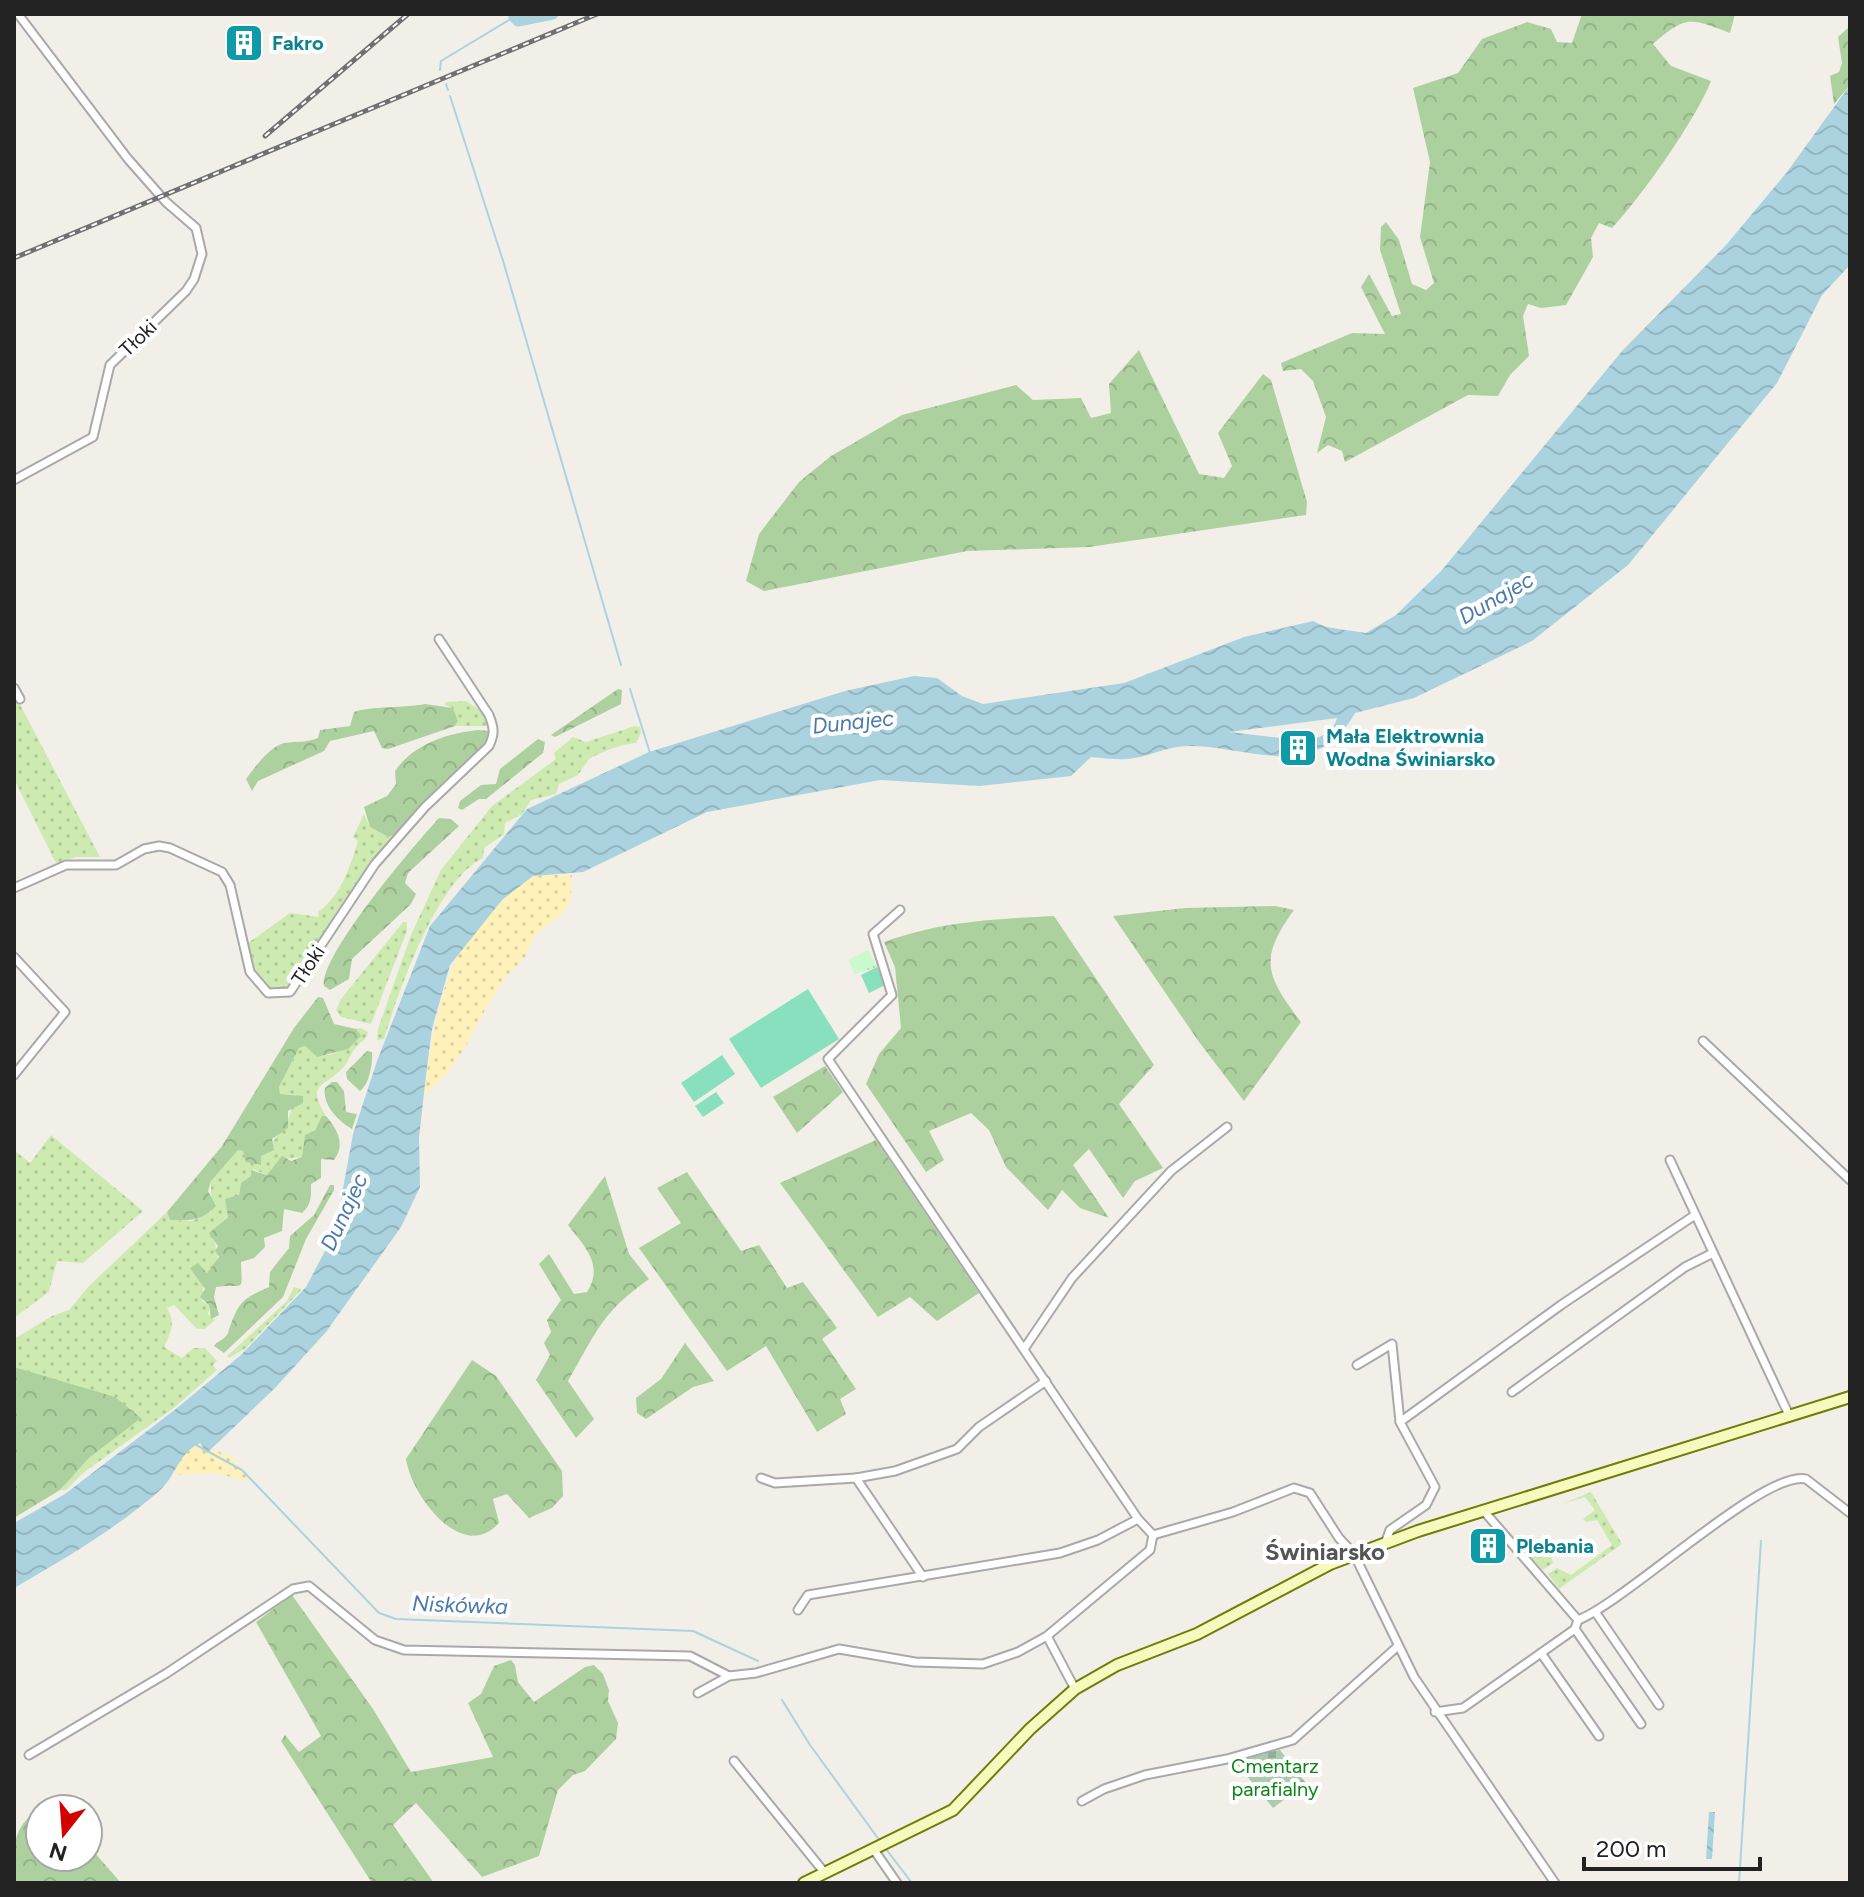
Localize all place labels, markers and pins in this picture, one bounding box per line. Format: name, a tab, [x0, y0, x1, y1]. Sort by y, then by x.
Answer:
building icon: Fakro	[223, 22, 265, 64]
place label: Fakro	[272, 31, 324, 55]
place label: Mała Elektrownia Wodna Świniarsko	[1326, 724, 1496, 771]
building icon: Mała Elektrownia Wodna Świniarsko	[1277, 727, 1319, 769]
building icon: Plebania	[1467, 1525, 1509, 1567]
place label: Plebania	[1516, 1534, 1594, 1558]

